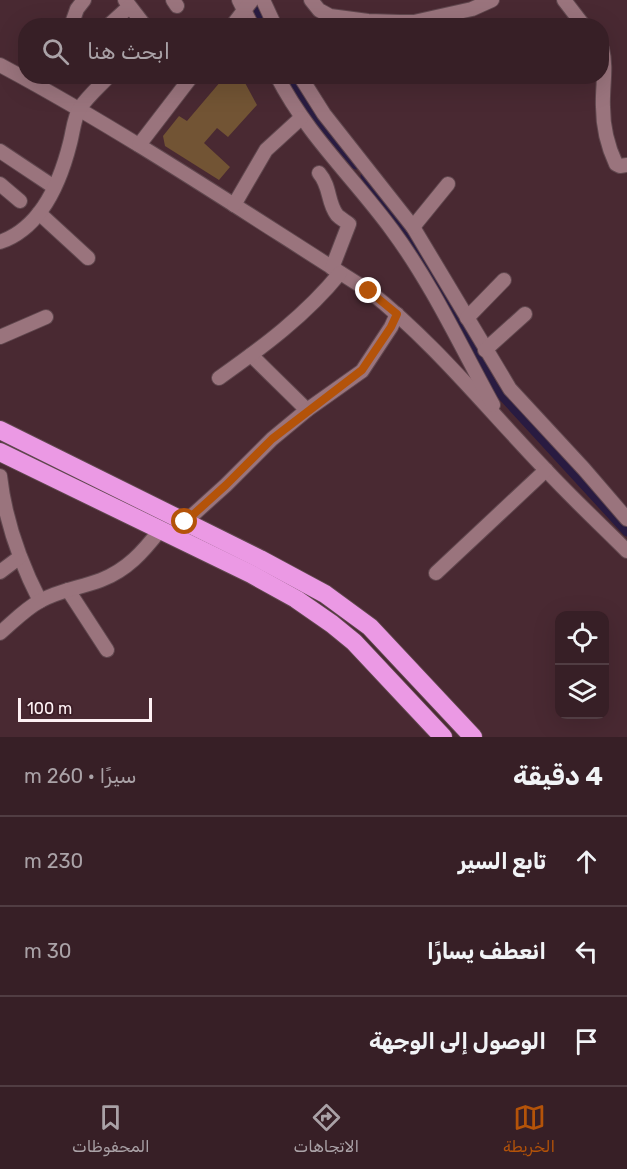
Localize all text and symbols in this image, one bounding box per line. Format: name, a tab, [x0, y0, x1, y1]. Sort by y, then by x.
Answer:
search box	[18, 18, 609, 84]
icon: search	[39, 35, 72, 68]
text: ابحث هنا	[87, 38, 170, 65]
route end	[355, 277, 381, 303]
route start	[171, 508, 197, 534]
map controls	[555, 611, 609, 719]
button: locate	[555, 611, 609, 665]
button: layers	[555, 665, 609, 719]
scale bar	[18, 695, 152, 722]
text: 100 m	[27, 699, 72, 718]
text: 4 دقيقة	[513, 761, 603, 792]
text: سيرًا · 260 m	[24, 764, 137, 788]
icon: ahead	[570, 845, 603, 878]
text: تابع السير	[458, 848, 546, 875]
text: 230 m	[24, 849, 83, 873]
icon: left	[570, 935, 603, 968]
text: انعطف يسارًا	[427, 938, 546, 965]
text: 30 m	[24, 939, 71, 963]
icon: arrive	[570, 1025, 603, 1058]
text: الوصول إلى الوجهة	[369, 1028, 546, 1055]
tab: المحفوظات	[72, 1101, 150, 1156]
tab: الاتجاهات	[294, 1101, 359, 1156]
tab: الخريطة	[503, 1101, 555, 1156]

